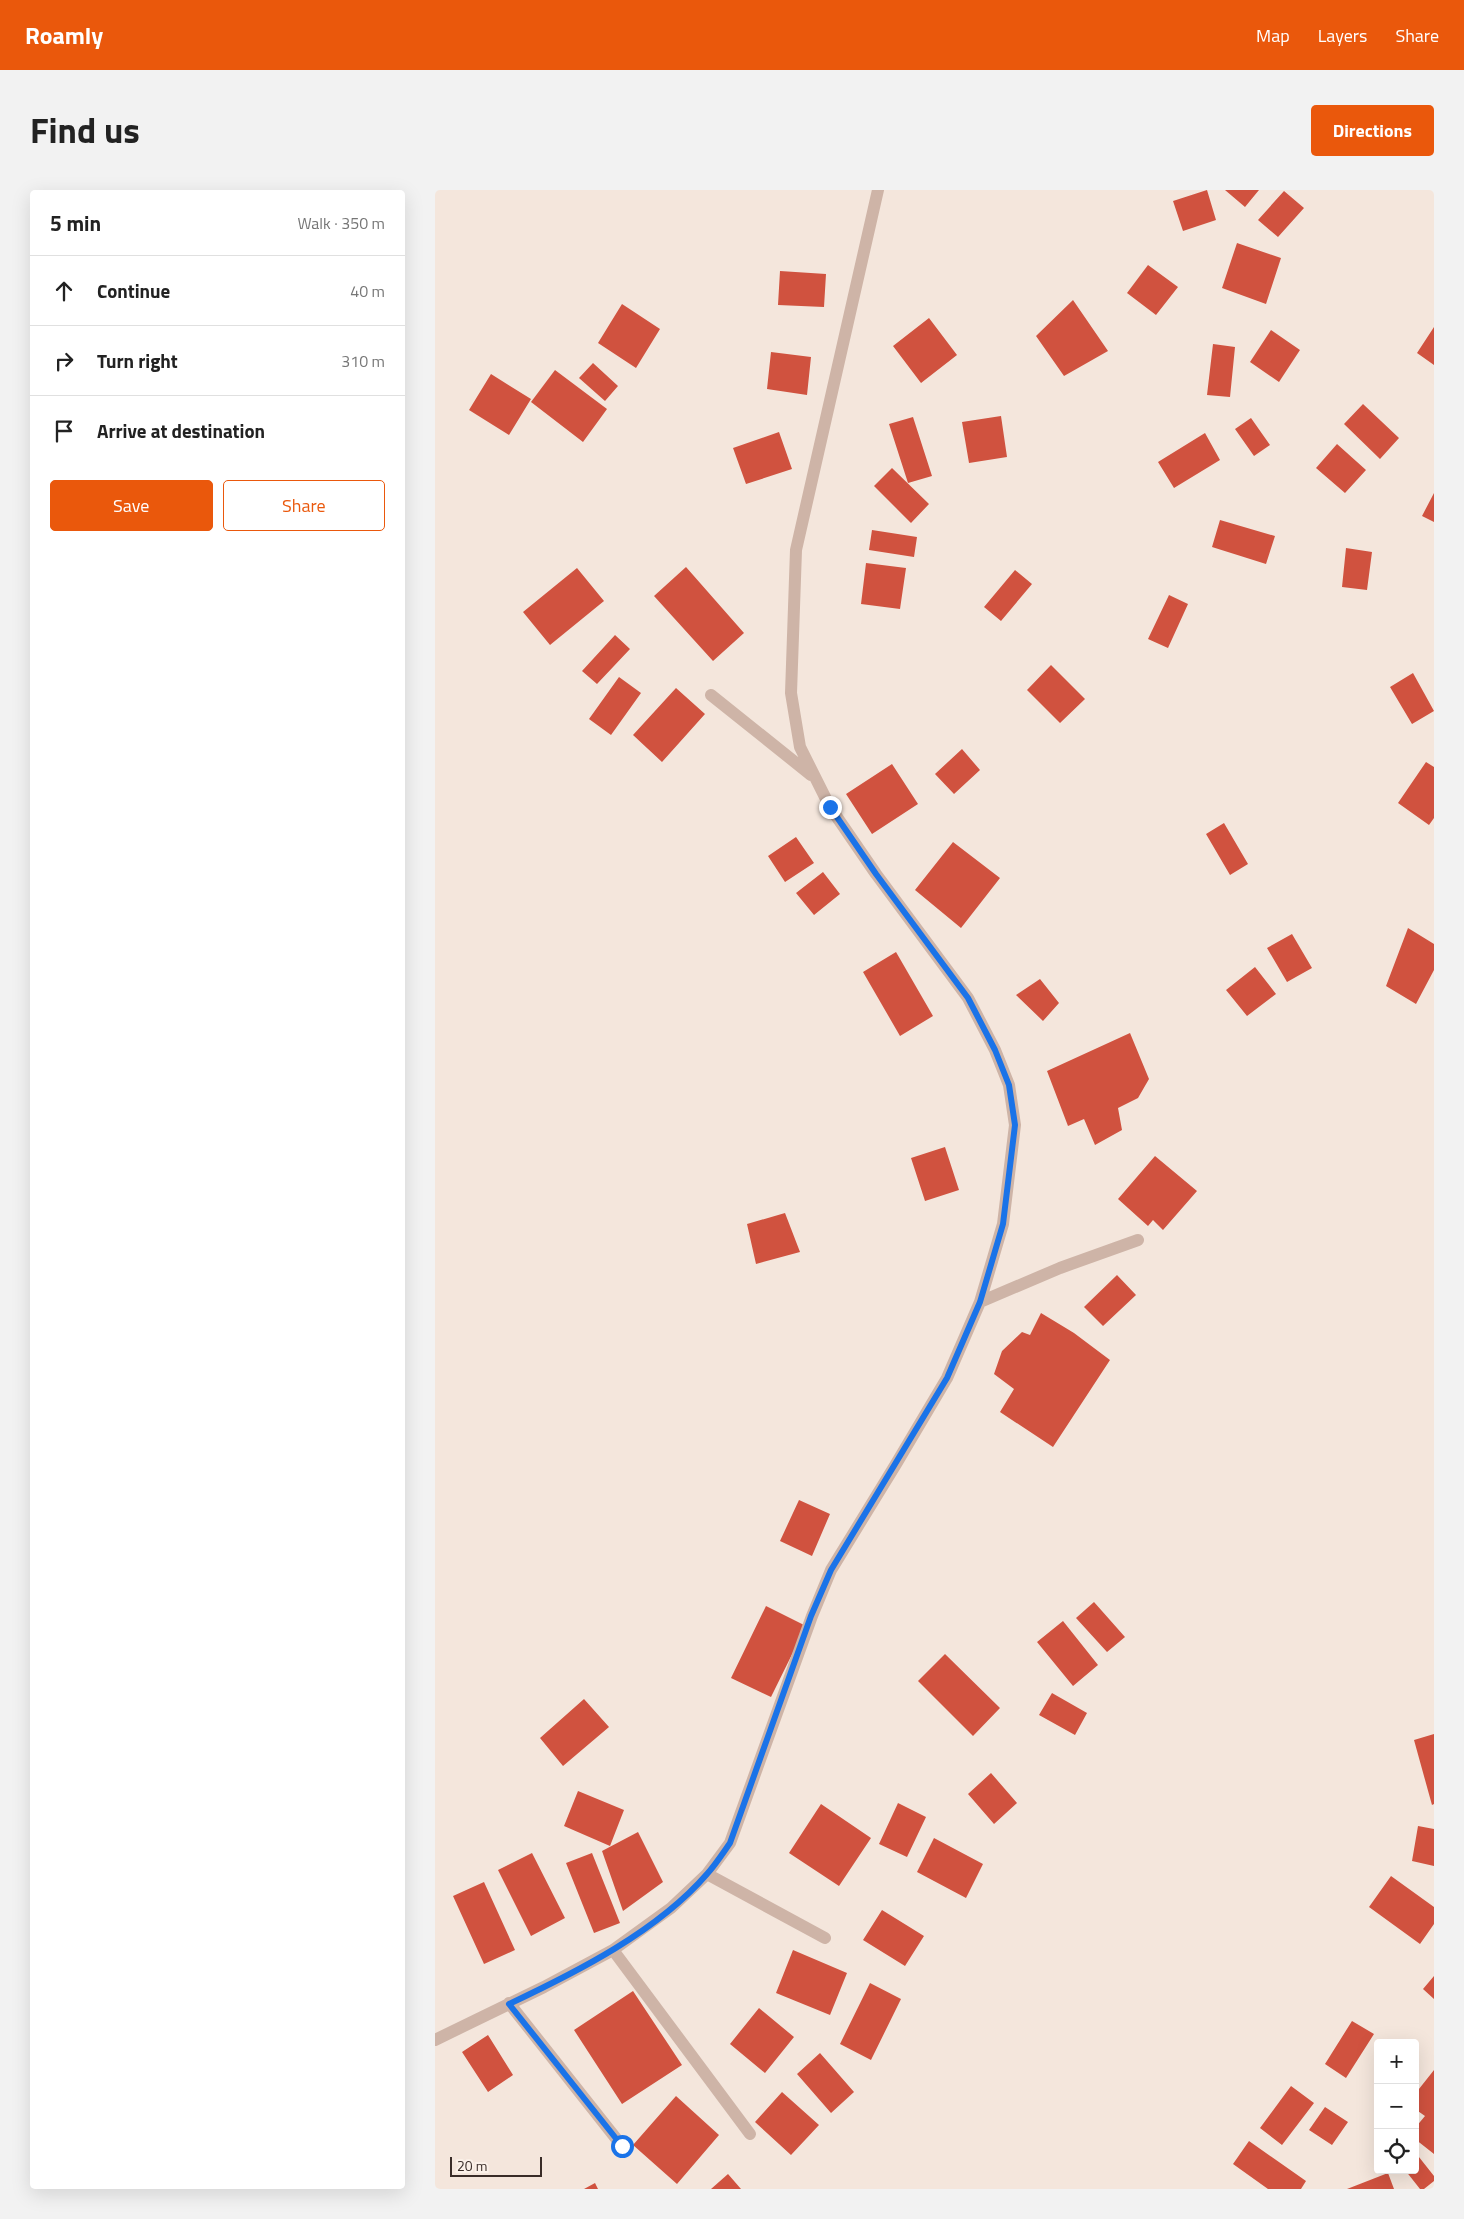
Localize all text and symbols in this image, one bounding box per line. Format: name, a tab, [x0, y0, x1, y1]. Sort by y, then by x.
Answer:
text: Roamly	[25, 17, 103, 53]
text: Map	[1256, 22, 1290, 49]
text: Layers	[1318, 22, 1367, 49]
text: Share	[1395, 22, 1439, 49]
text: Find us	[30, 103, 140, 157]
button: Directions	[1311, 105, 1434, 156]
text: 5 min	[50, 207, 101, 239]
text: Walk · 350 m	[297, 211, 385, 235]
text: Continue	[97, 276, 170, 305]
icon: ahead	[50, 277, 78, 305]
text: 40 m	[350, 279, 385, 303]
text: Turn right	[97, 346, 178, 375]
icon: right	[50, 347, 78, 375]
text: 310 m	[341, 349, 385, 373]
text: Arrive at destination	[97, 416, 265, 445]
icon: arrive	[50, 417, 78, 445]
button: Save	[50, 480, 213, 531]
button: Share	[223, 480, 385, 531]
route end	[819, 796, 842, 819]
map controls	[1374, 2039, 1419, 2174]
button: +	[1374, 2039, 1419, 2084]
button: −	[1374, 2084, 1419, 2129]
button: locate	[1374, 2129, 1419, 2174]
route start	[611, 2135, 634, 2158]
scale bar	[450, 2154, 543, 2177]
text: 20 m	[457, 2155, 487, 2176]

